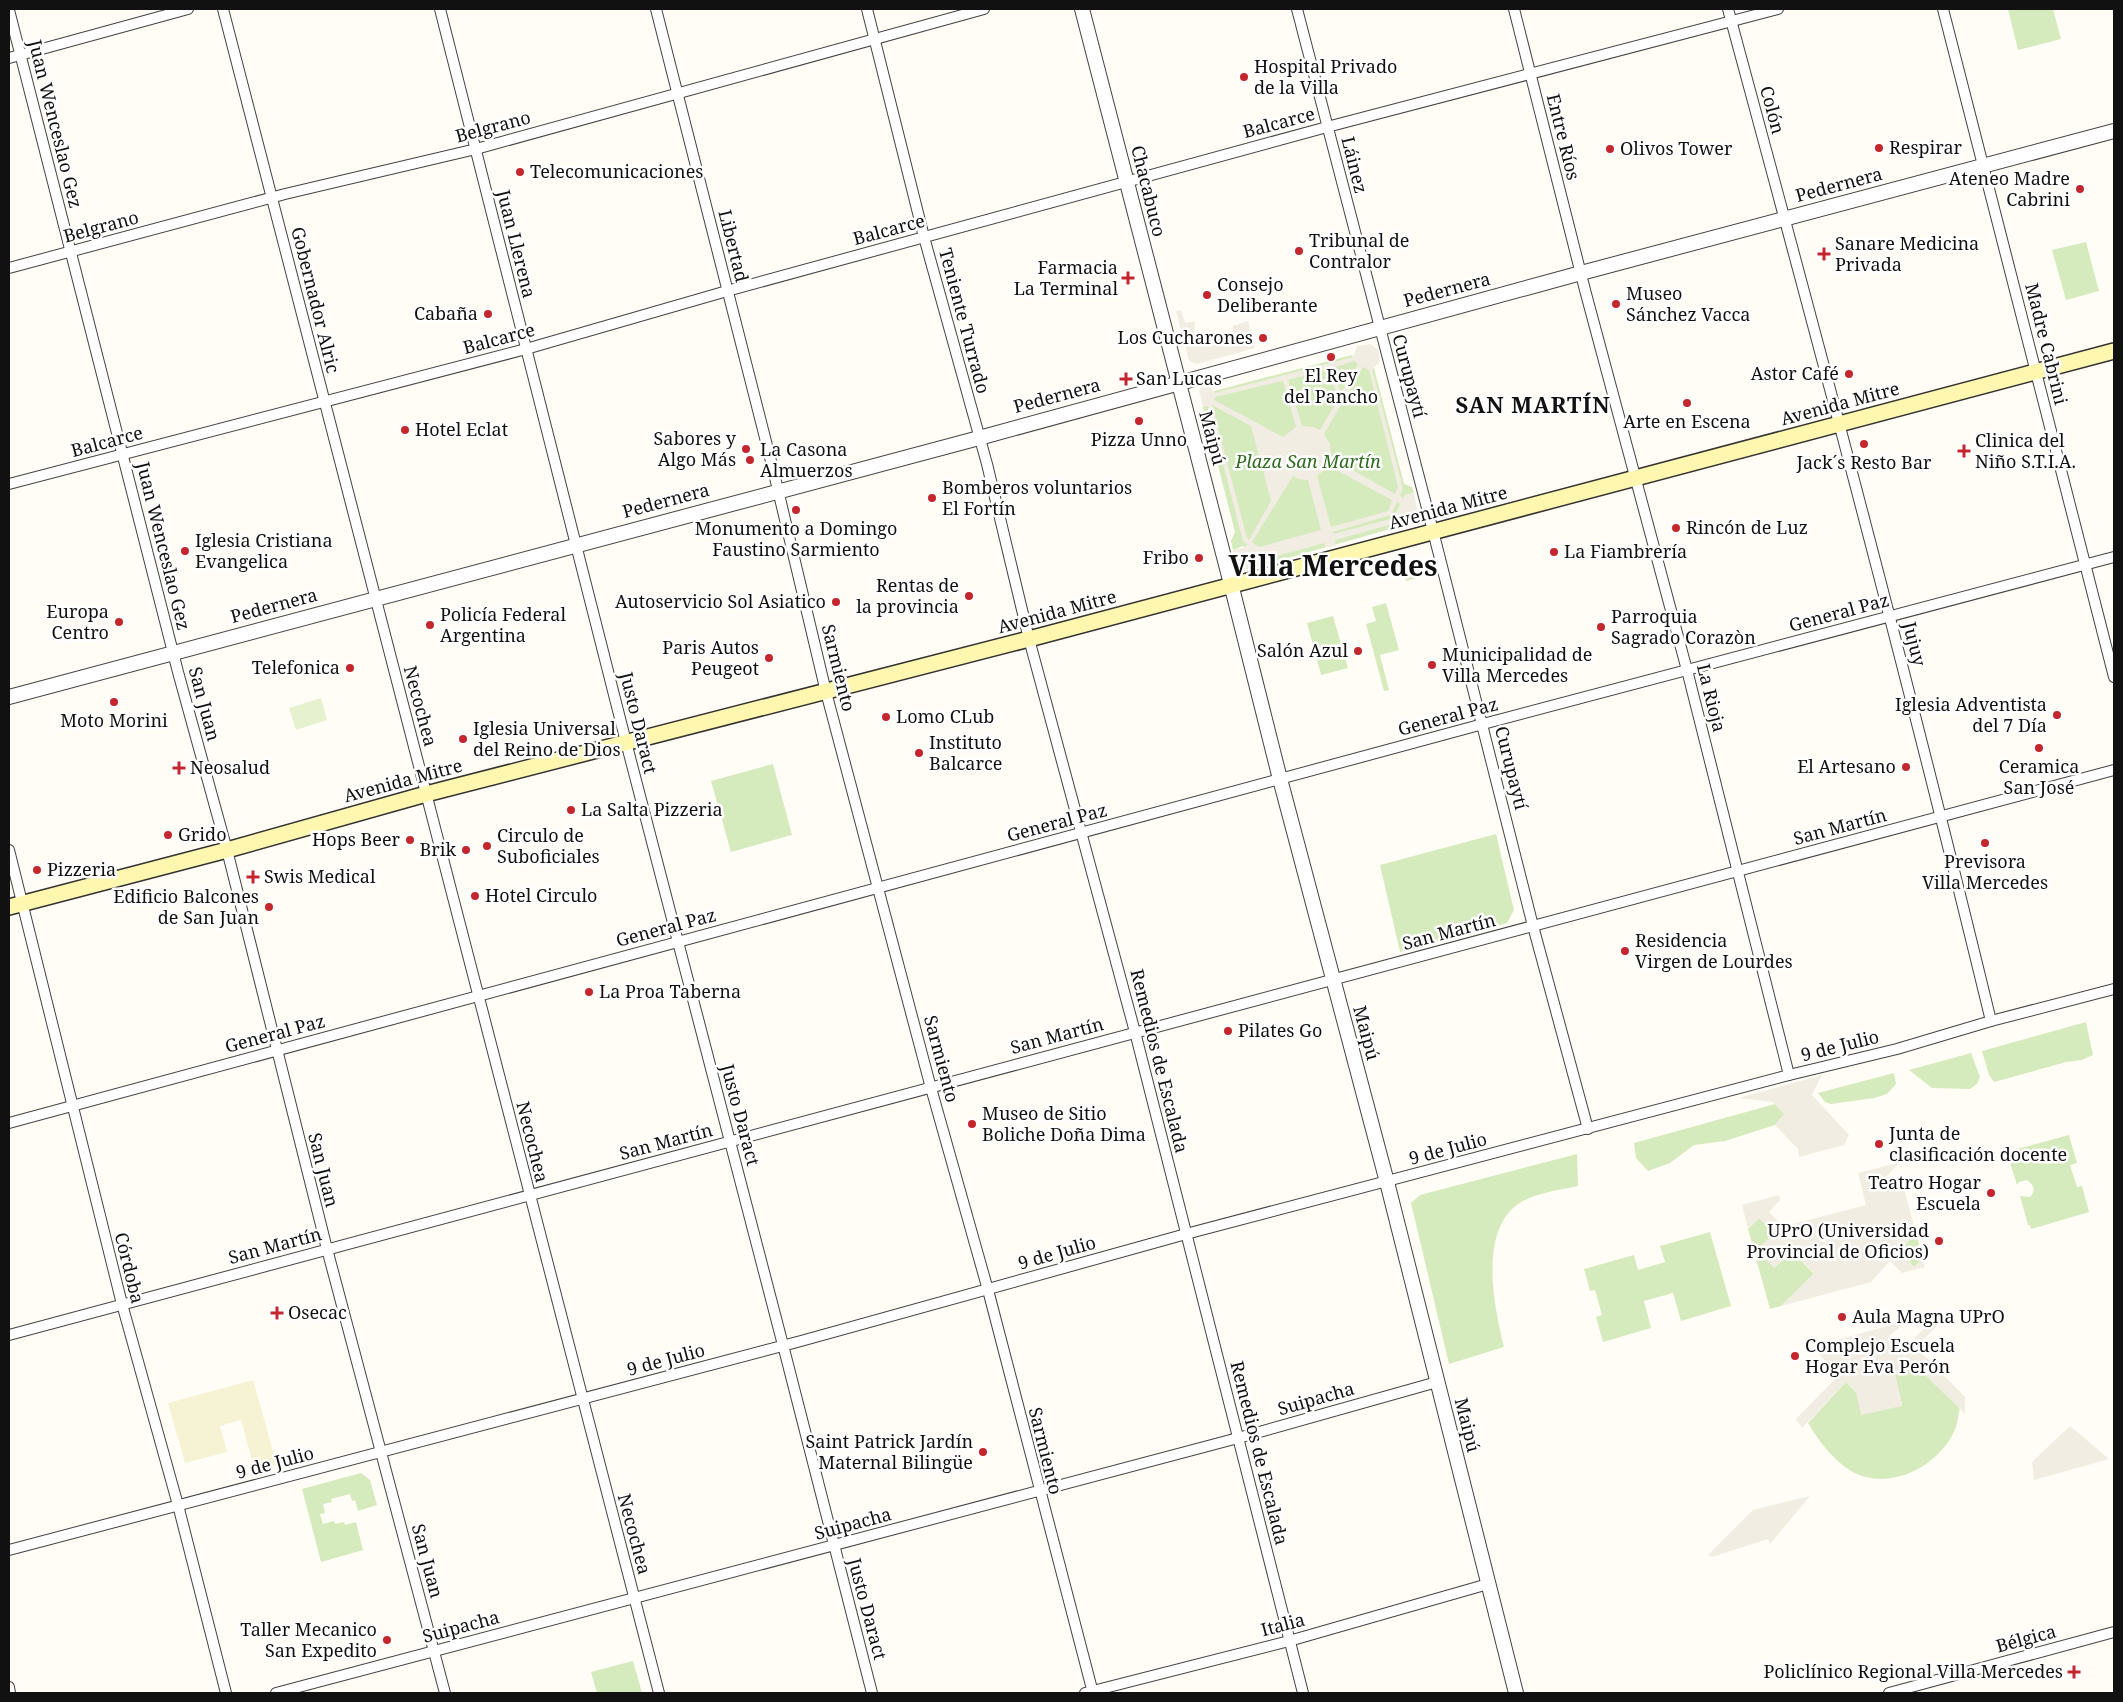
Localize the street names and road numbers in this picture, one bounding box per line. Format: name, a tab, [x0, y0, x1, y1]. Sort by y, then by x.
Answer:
street label: Juan Wenceslao Gez	[23, 36, 88, 210]
street label: Colón	[1755, 83, 1791, 137]
street label: Entre Ríos	[1542, 91, 1586, 182]
street label: Balcarce	[1240, 101, 1317, 143]
street label: Belgrano	[452, 104, 533, 148]
street label: Láinez	[1336, 134, 1374, 196]
street label: Chacabuco	[1126, 143, 1172, 239]
street label: Pedernera	[1793, 161, 1885, 207]
street label: Juan Llerena	[492, 186, 542, 300]
street label: Belgrano	[60, 204, 141, 248]
street label: Libertad	[713, 207, 755, 284]
street label: Balcarce	[850, 208, 927, 250]
street label: Gobernador Alric	[286, 224, 346, 376]
street label: Teniente Turrado	[934, 245, 996, 396]
street label: Pedernera	[1401, 266, 1493, 312]
street label: Madre Cabrini	[2020, 280, 2074, 407]
street label: Balcarce	[460, 317, 537, 359]
street label: Curupaytí	[1387, 331, 1433, 420]
street label: Pedernera	[1011, 372, 1103, 418]
street label: Avenida Mitre	[1778, 376, 1902, 430]
street label: Maipú	[1194, 408, 1232, 468]
street label: Balcarce	[68, 420, 145, 462]
street label: Juan Wenceslao Gez	[131, 458, 196, 632]
street label: Pedernera	[620, 477, 712, 523]
street label: Avenida Mitre	[1386, 480, 1510, 534]
street label: Pedernera	[228, 582, 320, 628]
street label: Avenida Mitre	[995, 584, 1119, 638]
street label: General Paz	[1786, 587, 1891, 637]
street label: Jujuy	[1898, 618, 1932, 669]
street label: Sarmiento	[817, 622, 861, 714]
street label: La Rioja	[1692, 661, 1732, 734]
street label: Necochea	[399, 663, 443, 749]
street label: San Juan	[184, 664, 226, 744]
street label: Justo Daract	[614, 668, 663, 776]
street label: General Paz	[1395, 691, 1500, 741]
street label: Curupaytí	[1490, 723, 1534, 812]
street label: Avenida Mitre	[341, 753, 465, 807]
street label: General Paz	[1004, 797, 1109, 847]
street label: San Martín	[1791, 802, 1889, 850]
street label: General Paz	[613, 902, 718, 952]
street label: San Martín	[1400, 907, 1498, 955]
street label: Remedios de Escalada	[1126, 966, 1194, 1155]
street label: Maipú	[1348, 1003, 1386, 1063]
street label: General Paz	[222, 1008, 327, 1058]
street label: San Martín	[1008, 1011, 1106, 1059]
street label: Sarmiento	[919, 1013, 965, 1105]
street label: 9 de Julio	[1798, 1024, 1881, 1066]
street label: Justo Daract	[716, 1060, 766, 1168]
street label: Necochea	[511, 1099, 555, 1185]
street label: San Martín	[617, 1117, 715, 1165]
street label: 9 de Julio	[1406, 1126, 1489, 1170]
street label: San Juan	[303, 1130, 345, 1210]
street label: San Martín	[226, 1221, 324, 1269]
street label: Córdoba	[110, 1230, 150, 1306]
street label: 9 de Julio	[1015, 1230, 1098, 1275]
street label: 9 de Julio	[624, 1337, 707, 1381]
street label: Remedios de Escalada	[1226, 1358, 1294, 1547]
street label: Suipacha	[1275, 1376, 1357, 1420]
street label: Maipú	[1450, 1395, 1486, 1455]
street label: Sarmiento	[1024, 1405, 1068, 1497]
street label: 9 de Julio	[233, 1440, 316, 1484]
street label: Necochea	[613, 1491, 657, 1577]
street label: Suipacha	[812, 1501, 894, 1545]
street label: San Juan	[407, 1521, 449, 1601]
street label: Justo Daract	[843, 1554, 893, 1662]
street label: Suipacha	[420, 1604, 502, 1648]
street label: Italia	[1258, 1607, 1307, 1641]
street label: Bélgica	[1993, 1618, 2059, 1658]

